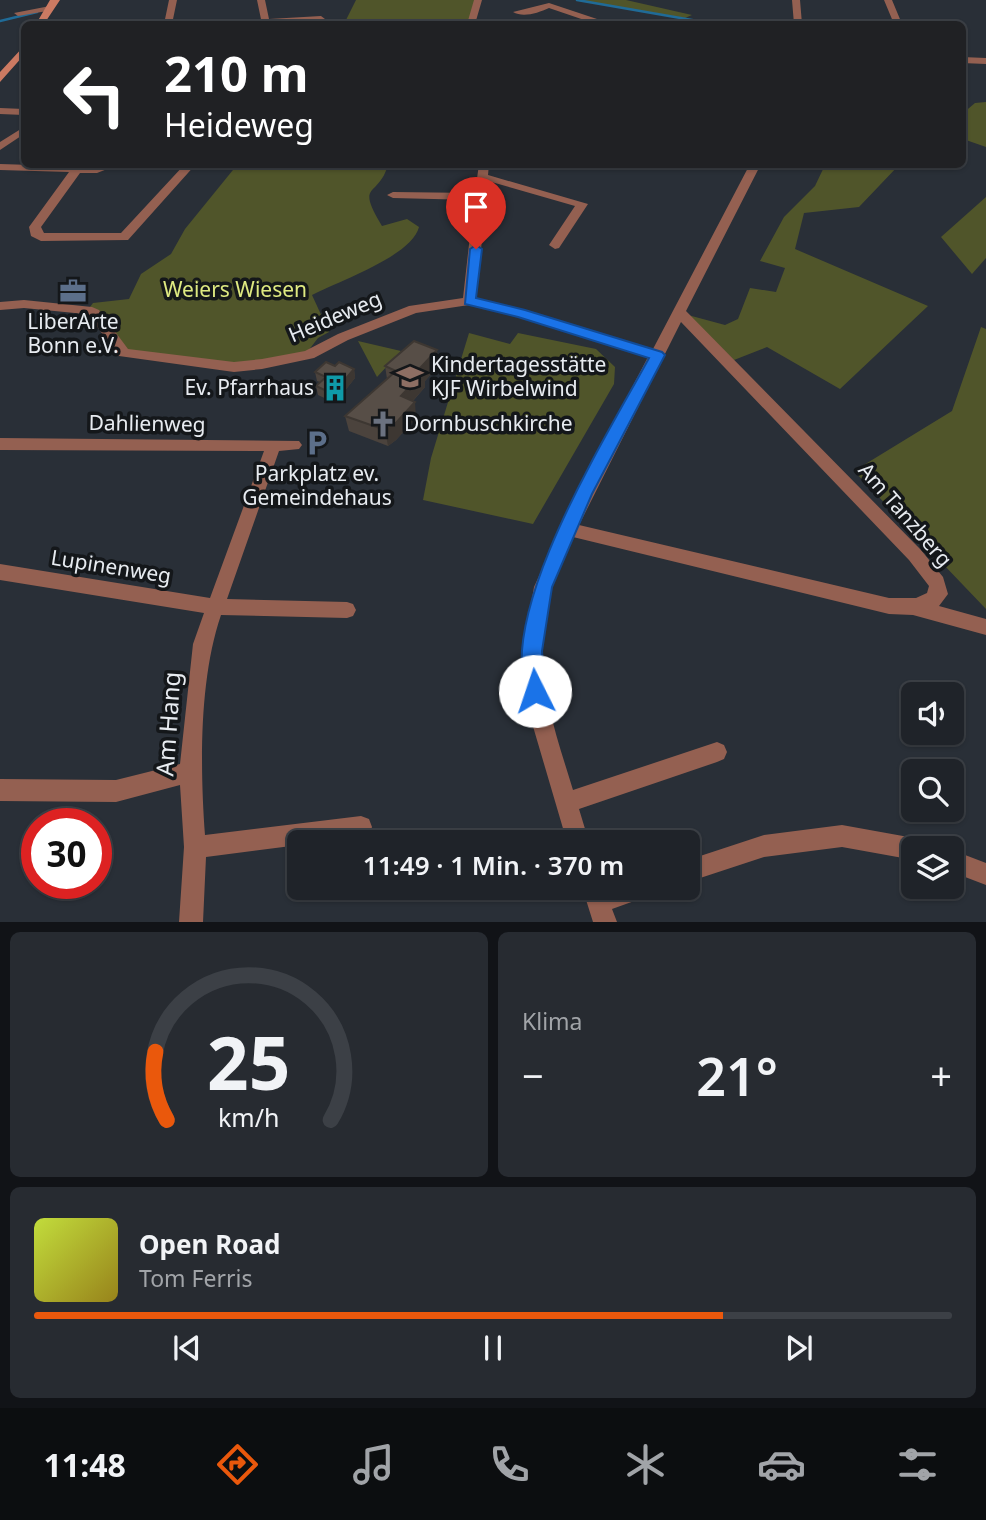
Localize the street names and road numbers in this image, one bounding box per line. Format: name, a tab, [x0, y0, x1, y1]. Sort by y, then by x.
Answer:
street label: Heideweg	[284, 284, 385, 348]
street label: Dahlienweg	[88, 408, 206, 438]
street label: Am Tanzberg	[853, 456, 959, 572]
street label: Lupinenweg	[49, 543, 173, 589]
street label: Am Hang	[147, 670, 188, 777]

